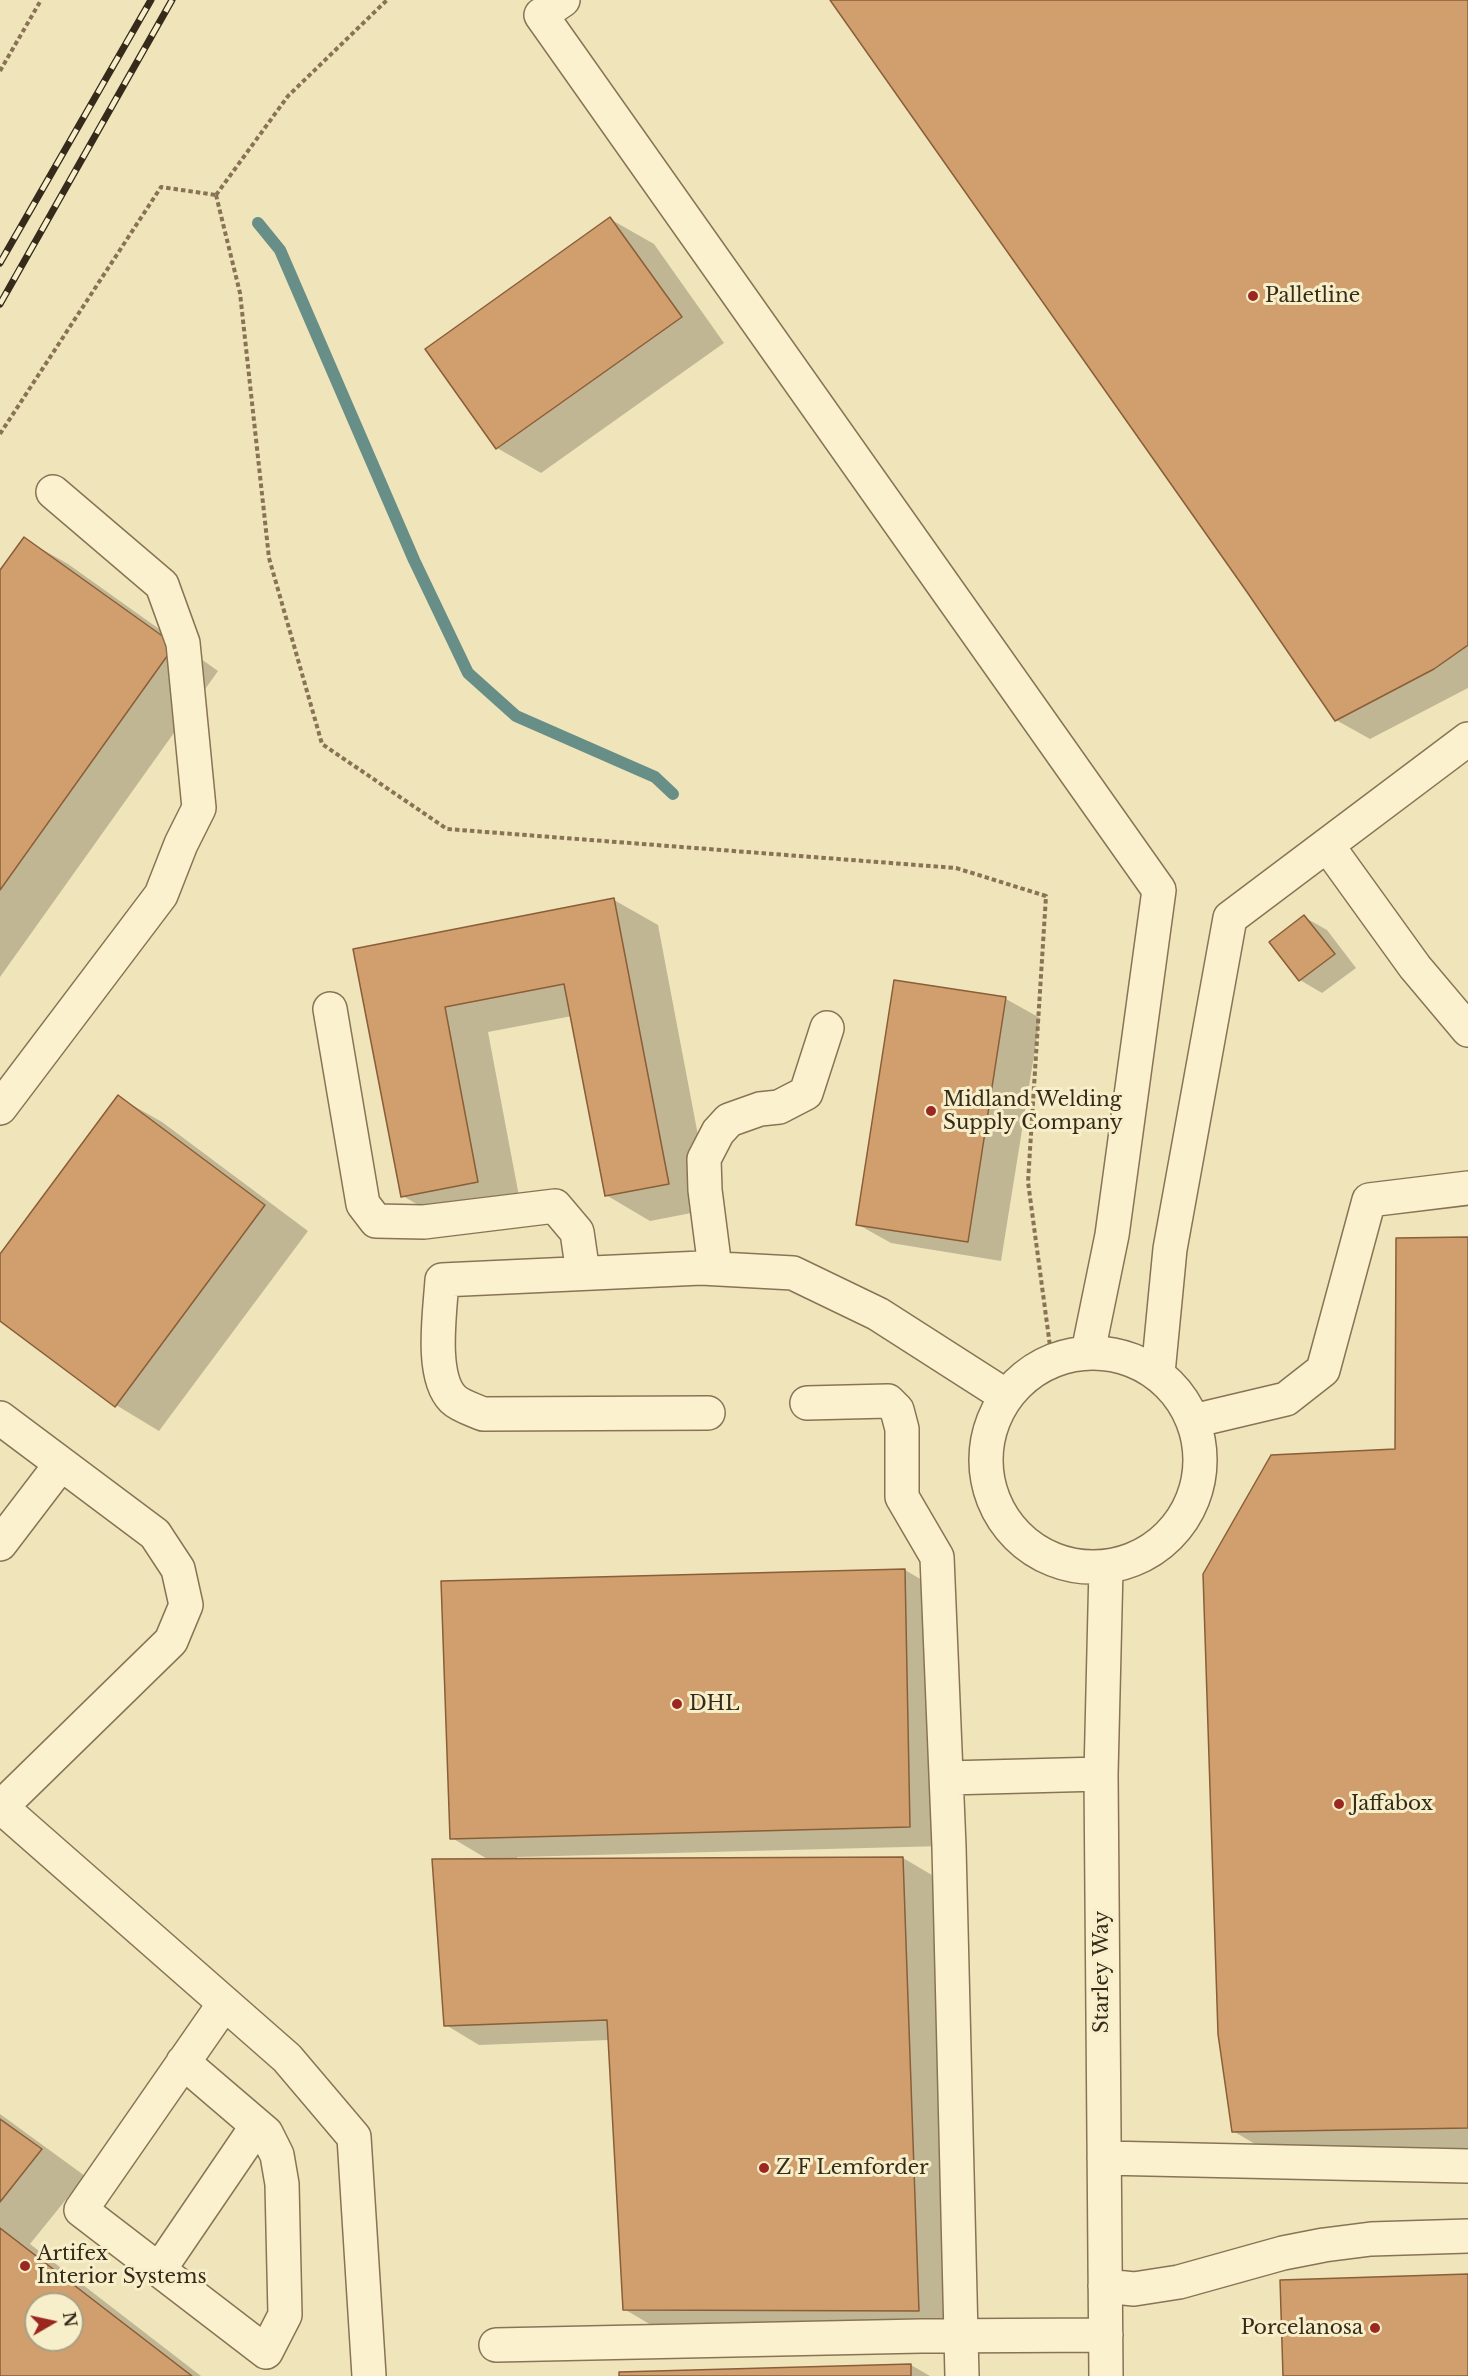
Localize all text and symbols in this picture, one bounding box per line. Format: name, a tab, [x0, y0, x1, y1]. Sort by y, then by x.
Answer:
place label: Palletline	[1265, 284, 1360, 308]
marker: Palletline	[1246, 289, 1260, 303]
place label: Midland Welding Supply Company	[943, 1088, 1123, 1135]
marker: Midland Welding Supply Company	[924, 1104, 938, 1118]
place label: DHL	[689, 1692, 739, 1716]
marker: DHL	[670, 1697, 684, 1711]
place label: Jaffabox	[1351, 1792, 1433, 1816]
marker: Jaffabox	[1332, 1797, 1346, 1811]
street label: Starley Way	[1090, 1911, 1114, 2033]
place label: Z F Lemforder	[776, 2156, 929, 2180]
marker: Z F Lemforder	[757, 2161, 771, 2175]
place label: Artifex Interior Systems	[37, 2242, 206, 2289]
marker: Artifex Interior Systems	[18, 2259, 32, 2273]
north arrow	[24, 2292, 84, 2352]
text: N	[59, 2310, 81, 2328]
place label: Porcelanosa	[1241, 2316, 1363, 2340]
marker: Porcelanosa	[1368, 2321, 1382, 2335]

